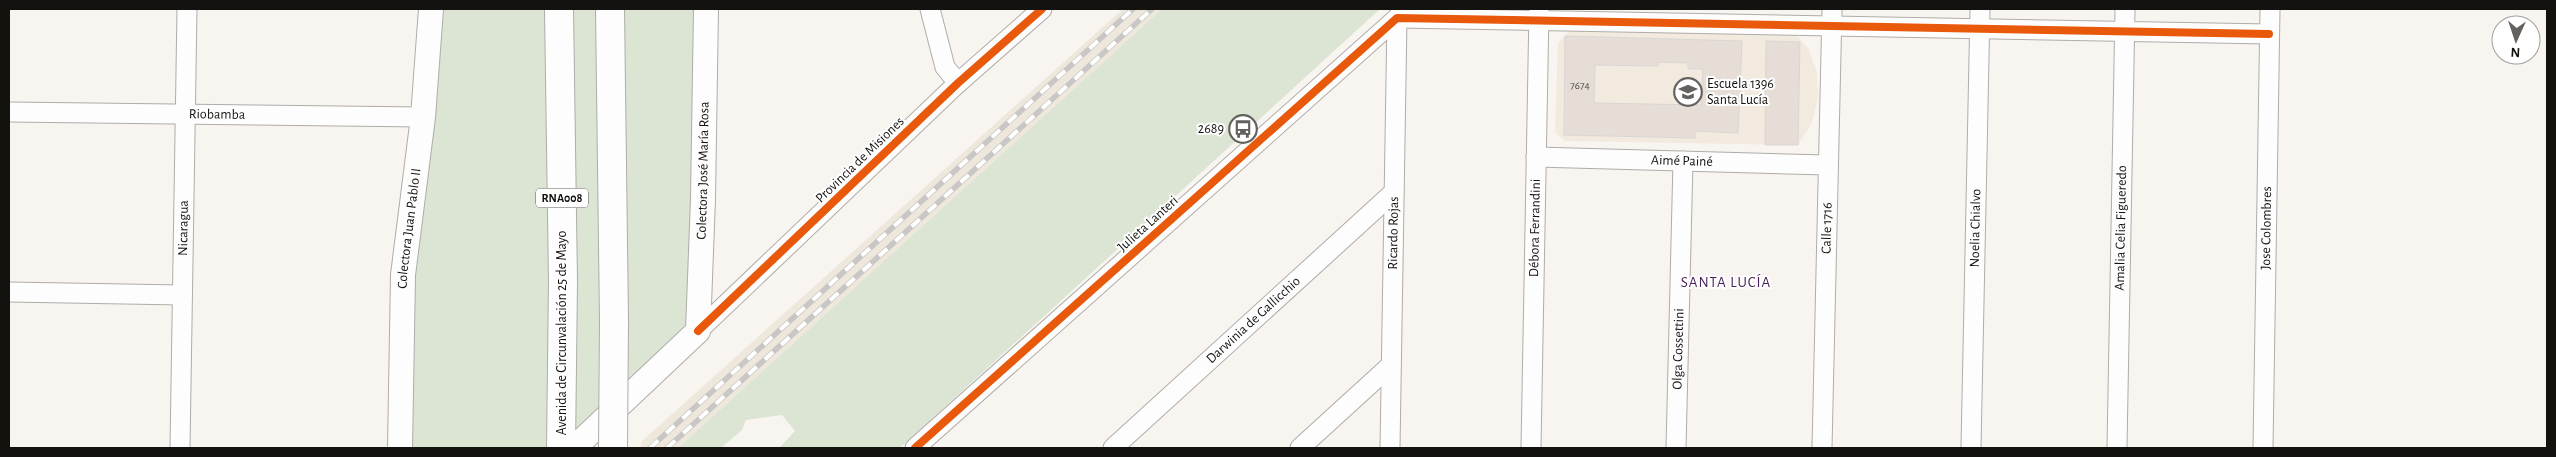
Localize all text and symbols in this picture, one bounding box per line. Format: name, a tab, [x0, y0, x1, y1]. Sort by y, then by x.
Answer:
north arrow	[2491, 15, 2541, 65]
text: N	[2510, 45, 2521, 59]
school or university icon: Escuela 1396 Santa Lucía	[1673, 77, 1703, 107]
place label: Escuela 1396 Santa Lucía	[1707, 77, 1774, 107]
house number: 7674	[1570, 80, 1590, 91]
street label: Colectora José María Rosa	[694, 101, 712, 240]
street label: Riobamba	[189, 107, 246, 122]
street label: Provincia de Misiones	[813, 114, 907, 206]
bus stop icon: 2689	[1228, 114, 1258, 144]
place label: 2689	[1198, 122, 1224, 136]
street label: Aimé Painé	[1651, 153, 1713, 169]
street label: Amalia Celia Figueredo	[2113, 165, 2129, 291]
street label: Colectora Juan Pablo II	[396, 167, 423, 289]
street label: Débora Ferrandini	[1527, 179, 1543, 277]
street label: Jose Colombres	[2259, 186, 2274, 270]
road number: RNA008	[536, 188, 588, 208]
street label: Noelia Chialvo	[1968, 188, 1983, 268]
street label: Julieta Lanteri	[1115, 193, 1181, 255]
street label: Ricardo Rojas	[1386, 196, 1401, 270]
street label: Nicaragua	[176, 199, 191, 256]
street label: Calle 1716	[1819, 202, 1835, 254]
street label: Avenida de Circunvalación 25 de Mayo	[555, 231, 569, 435]
district label: SANTA LUCÍA	[1681, 273, 1771, 290]
street label: Darwinia de Gallicchio	[1204, 274, 1303, 366]
street label: Olga Cossettini	[1670, 308, 1686, 390]

